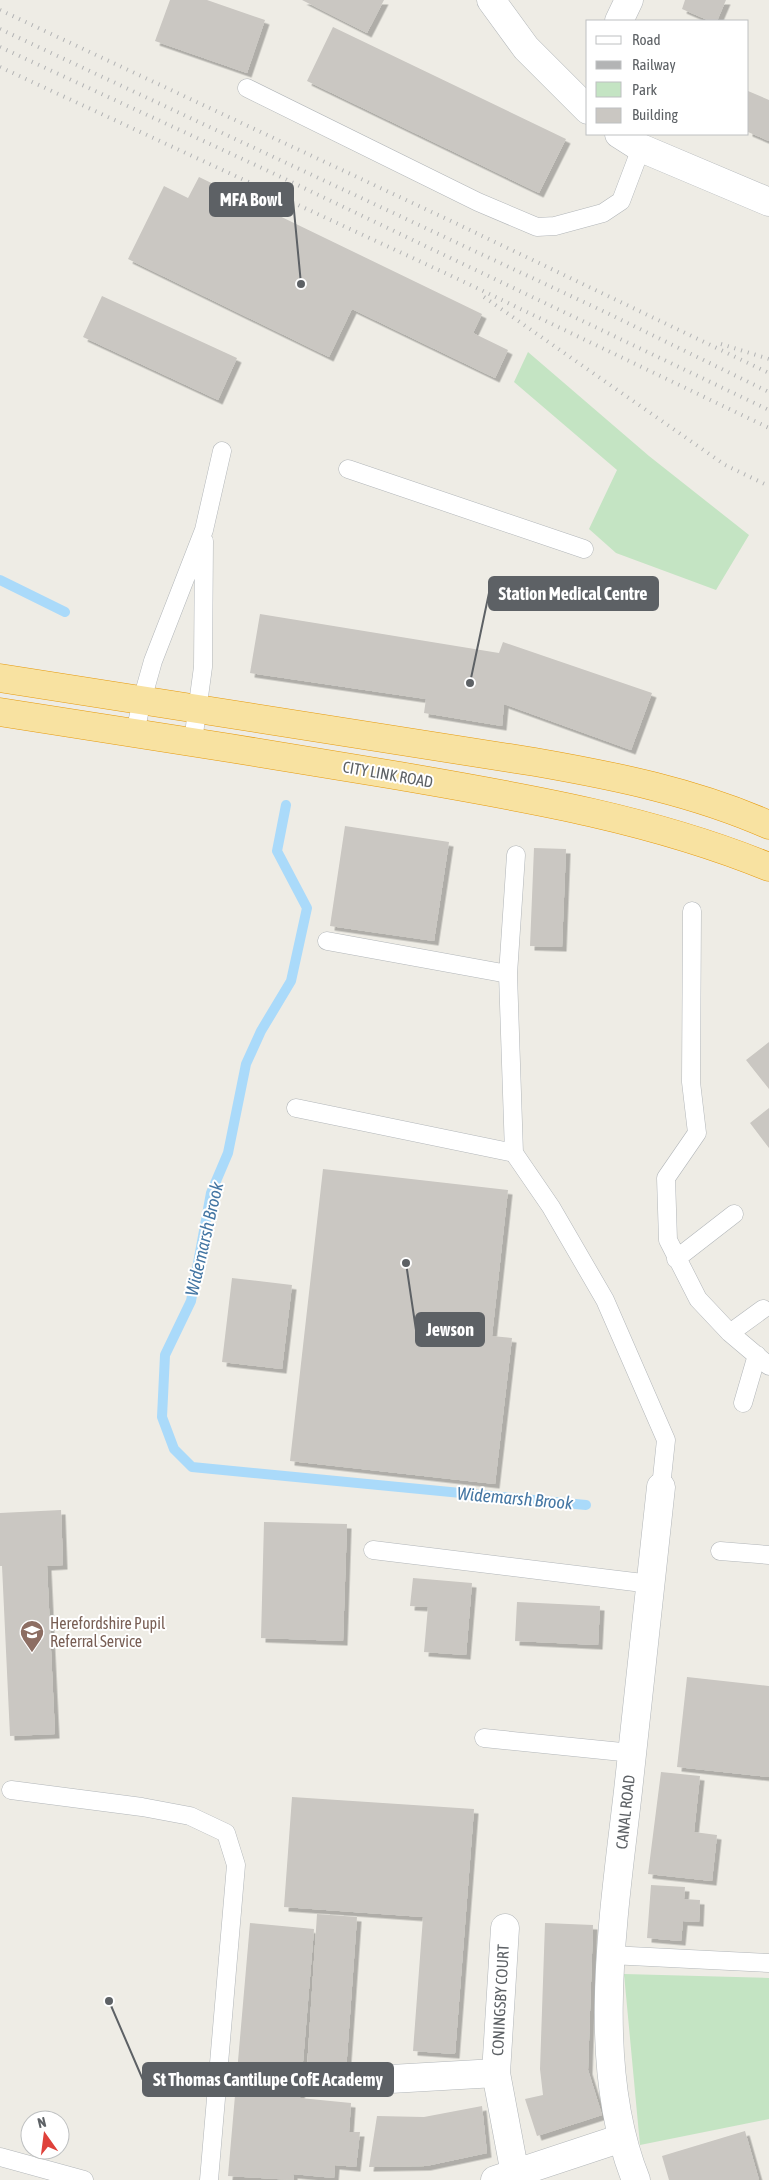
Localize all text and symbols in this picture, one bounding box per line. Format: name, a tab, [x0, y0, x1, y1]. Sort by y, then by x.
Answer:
legend	[586, 20, 749, 135]
text: Road	[632, 31, 661, 48]
text: Railway	[632, 56, 676, 73]
text: Park	[632, 81, 657, 98]
text: Building	[632, 106, 678, 123]
callout: MFA Bowl	[210, 183, 293, 216]
text: MFA Bowl	[220, 189, 283, 210]
callout: Station Medical Centre	[489, 577, 658, 610]
text: Station Medical Centre	[499, 583, 647, 604]
street label: CITY LINK ROAD	[341, 757, 435, 791]
water label: Widemarsh Brook	[181, 1179, 228, 1298]
callout: Jewson	[416, 1313, 484, 1346]
text: Jewson	[425, 1319, 474, 1340]
water label: Widemarsh Brook	[456, 1482, 575, 1514]
place label: Herefordshire Pupil Referral Service	[50, 1614, 166, 1650]
school or university icon: Herefordshire Pupil Referral Service	[19, 1619, 45, 1653]
street label: CANAL ROAD	[612, 1774, 638, 1850]
street label: CONINGSBY COURT	[488, 1944, 512, 2056]
callout: St Thomas Cantilupe CofE Academy	[143, 2063, 393, 2096]
text: St Thomas Cantilupe CofE Academy	[153, 2069, 384, 2090]
north arrow	[20, 2110, 70, 2160]
text: N	[36, 2114, 48, 2131]

